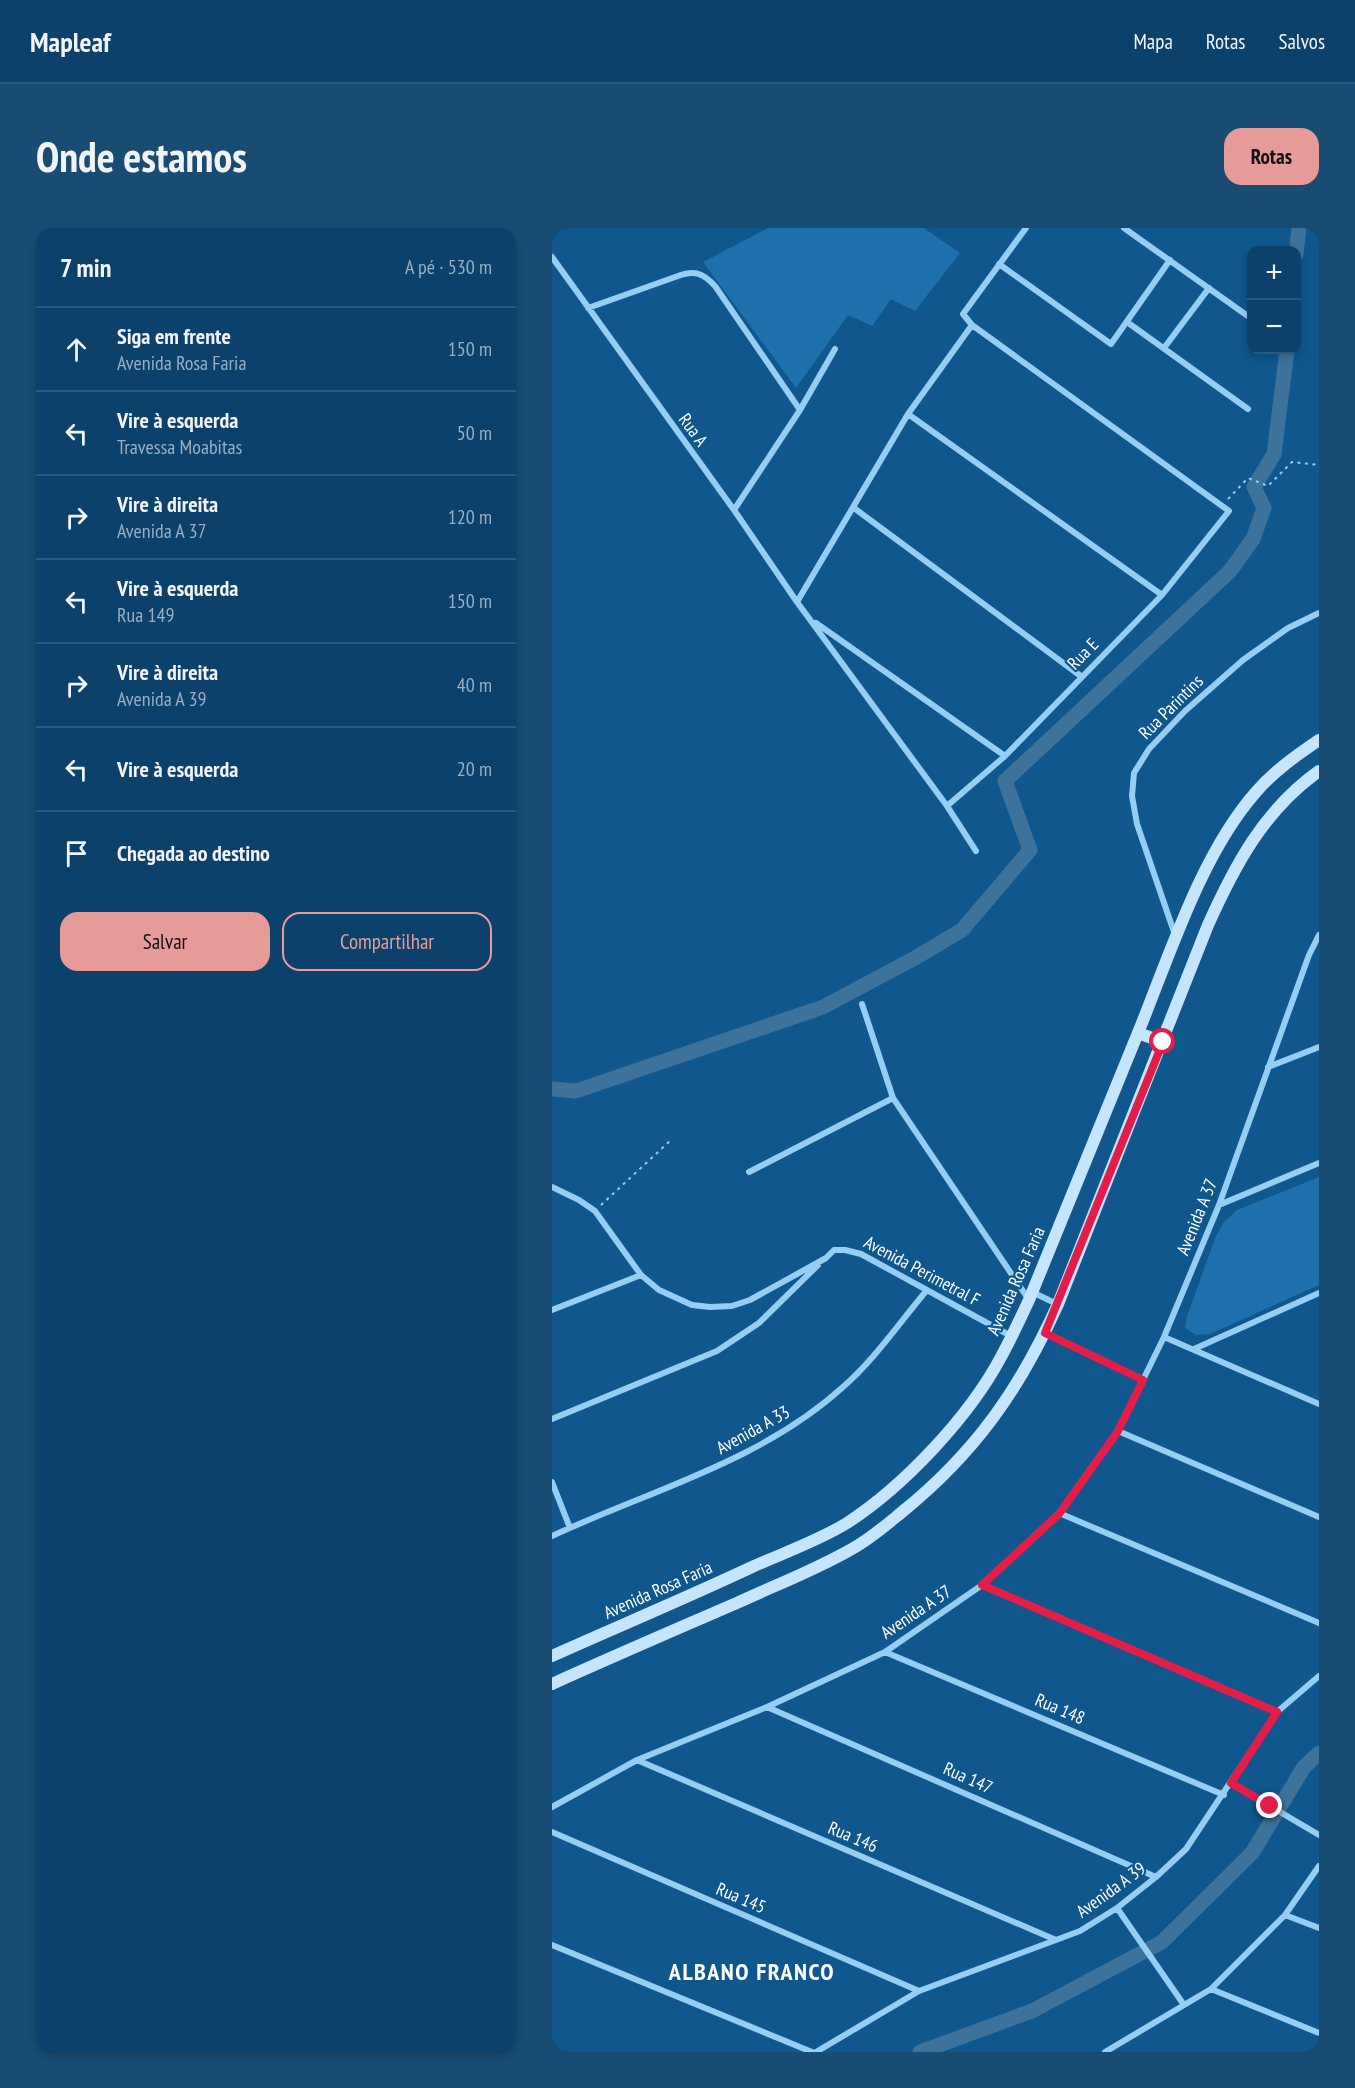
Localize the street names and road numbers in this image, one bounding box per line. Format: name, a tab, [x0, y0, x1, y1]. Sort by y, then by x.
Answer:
street label: Rua A	[674, 409, 713, 451]
street label: Rua E	[1062, 633, 1103, 674]
street label: Rua Parintins	[1134, 670, 1208, 744]
street label: Avenida A 37	[1171, 1175, 1222, 1258]
street label: Avenida Rosa Faria	[981, 1223, 1050, 1339]
street label: Avenida Perimetral F	[860, 1230, 984, 1311]
street label: Avenida A 33	[712, 1400, 794, 1459]
street label: Avenida Rosa Faria	[600, 1555, 716, 1624]
street label: Avenida A 37	[876, 1580, 956, 1644]
street label: Rua 148	[1032, 1688, 1089, 1729]
street label: Rua 147	[940, 1757, 997, 1799]
street label: Rua 146	[825, 1816, 882, 1857]
street label: Avenida A 39	[1071, 1857, 1150, 1923]
street label: Rua 145	[713, 1877, 770, 1918]

